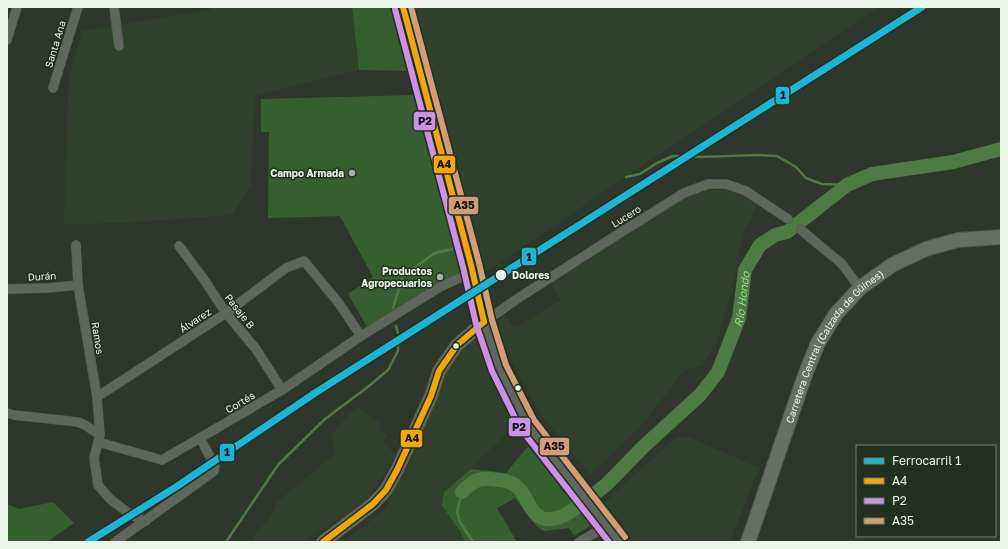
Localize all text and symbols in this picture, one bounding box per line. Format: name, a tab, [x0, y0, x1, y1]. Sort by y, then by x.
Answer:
street label: Santa Ana	[42, 19, 68, 69]
line badge: 1	[775, 86, 790, 105]
text: 1	[780, 88, 786, 101]
line badge: P2	[413, 111, 436, 131]
text: P2	[418, 114, 432, 127]
line badge: A4	[433, 155, 456, 174]
text: A4	[437, 157, 451, 170]
place label: Campo Armada	[270, 167, 344, 179]
marker: Campo Armada	[347, 168, 357, 178]
line badge: A35	[448, 196, 479, 215]
text: A35	[453, 198, 475, 211]
street label: Lucero	[609, 202, 643, 230]
line badge: 1	[521, 247, 537, 266]
text: 1	[526, 250, 532, 263]
place label: Productos Agropecuarios	[361, 265, 432, 289]
street label: Carretera Central (Calzada de Güines)	[783, 267, 886, 425]
marker: Dolores	[494, 268, 508, 282]
street label: Durán	[27, 269, 57, 283]
place label: Dolores	[512, 269, 550, 281]
water label: Río Hondo	[730, 269, 751, 328]
marker: Productos Agropecuarios	[435, 272, 445, 282]
street label: Pasaje B	[223, 291, 257, 331]
street label: Álvarez	[177, 305, 213, 335]
street label: Ramos	[90, 321, 106, 355]
unlabelled marker	[451, 341, 461, 351]
unlabelled marker	[513, 383, 523, 393]
street label: Cortés	[223, 389, 257, 415]
line badge: P2	[508, 417, 531, 437]
text: P2	[512, 420, 526, 433]
line badge: A4	[400, 429, 423, 448]
text: A4	[405, 431, 419, 444]
line badge: A35	[539, 437, 570, 456]
text: A35	[543, 439, 565, 452]
line badge: 1	[219, 443, 235, 462]
text: 1	[224, 445, 230, 458]
legend	[856, 445, 996, 537]
text: Ferrocarril 1	[892, 453, 961, 468]
text: A4	[892, 473, 907, 488]
text: P2	[892, 493, 907, 508]
text: A35	[892, 513, 914, 528]

